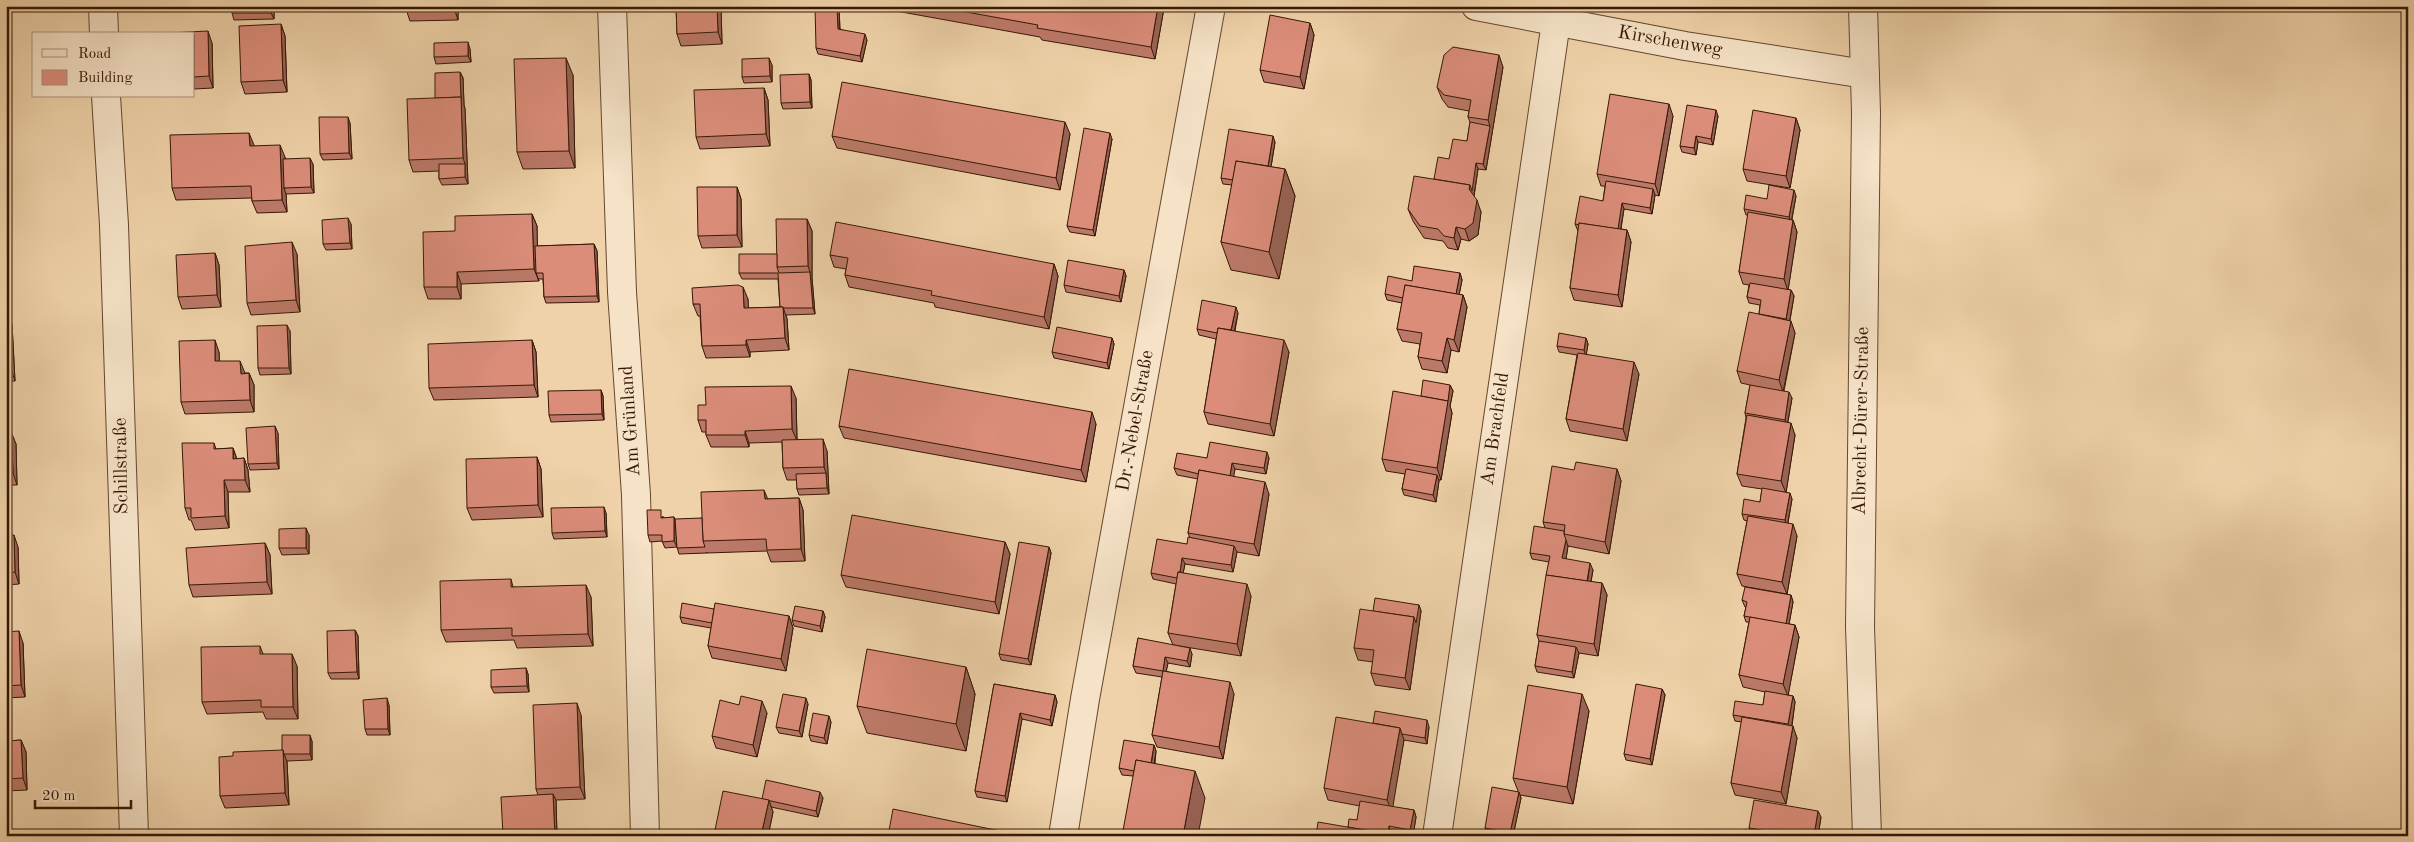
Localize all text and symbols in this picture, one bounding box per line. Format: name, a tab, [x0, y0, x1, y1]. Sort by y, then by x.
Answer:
street label: Kirschenweg	[1616, 23, 1725, 61]
legend	[32, 32, 195, 98]
text: Road	[78, 47, 112, 62]
text: Building	[78, 71, 133, 86]
street label: Albrecht-Dürer-Straße	[1851, 326, 1873, 516]
street label: Dr.-Nebel-Straße	[1114, 349, 1158, 493]
street label: Am Grünland	[618, 365, 644, 477]
street label: Am Brachfeld	[1479, 371, 1513, 487]
street label: Schillstraße	[112, 418, 132, 514]
scale bar	[35, 777, 131, 809]
text: 20 m	[42, 789, 76, 804]

